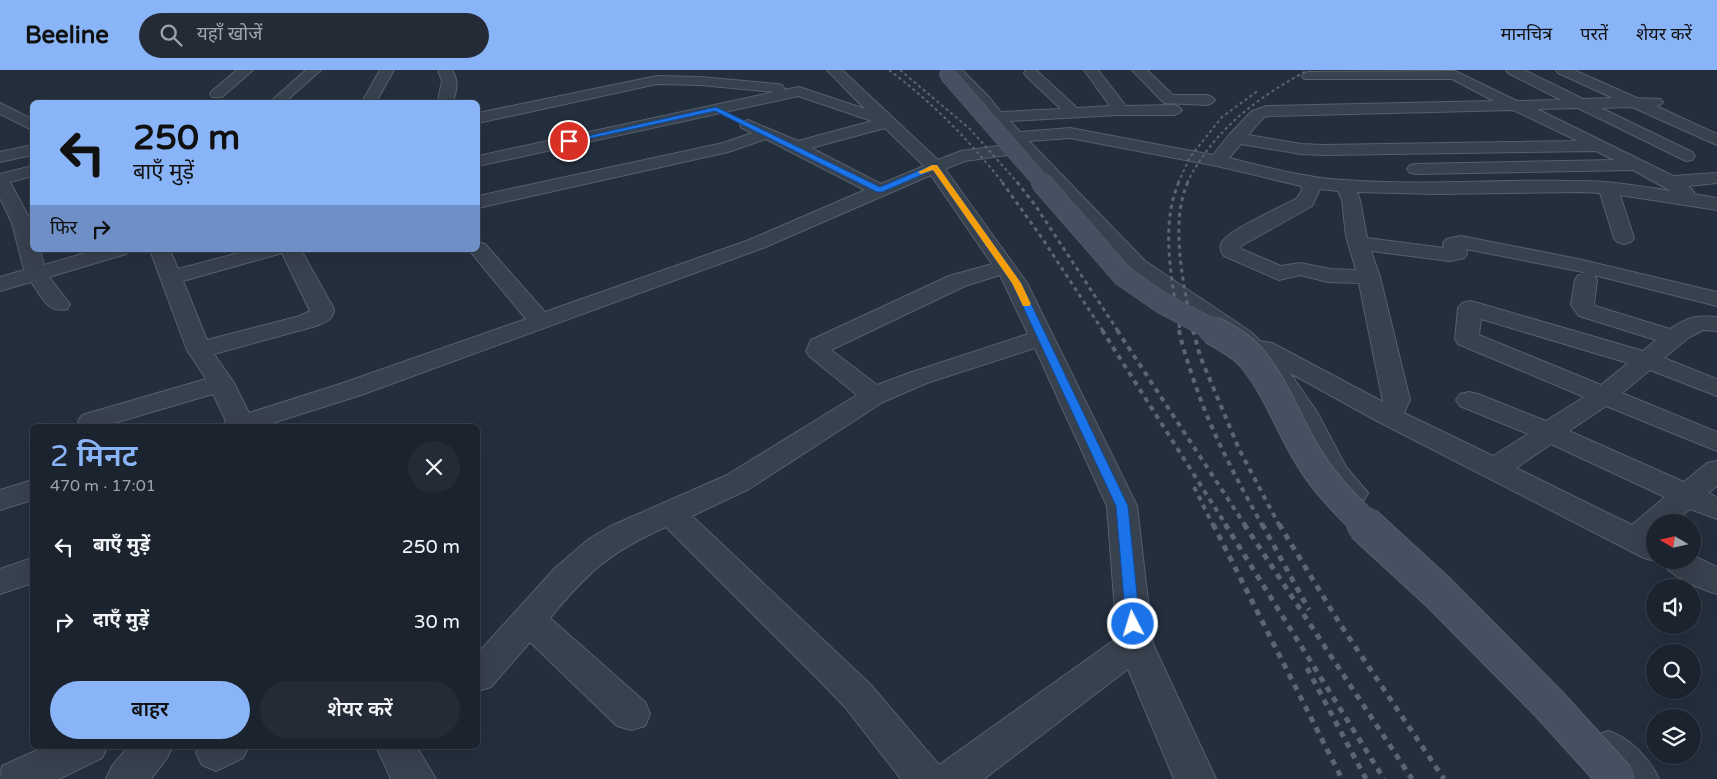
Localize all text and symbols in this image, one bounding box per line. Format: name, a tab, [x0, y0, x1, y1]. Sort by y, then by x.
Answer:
search box	[139, 13, 489, 58]
text: Beeline	[25, 21, 109, 50]
icon: search	[157, 21, 185, 49]
text: यहाँ खोजें	[197, 23, 262, 45]
text: मानचित्र	[1501, 23, 1552, 45]
text: परतें	[1580, 23, 1608, 45]
text: शेयर करें	[1636, 23, 1692, 45]
text: 250 m	[133, 117, 240, 159]
icon: left	[50, 120, 115, 185]
pin	[548, 120, 590, 162]
icon: arrive	[555, 127, 583, 155]
text: बाएँ मुड़ें	[133, 159, 194, 185]
icon: right	[87, 215, 115, 243]
text: फिर	[50, 217, 77, 239]
text: 2 मिनट	[50, 438, 138, 475]
button: close	[408, 441, 460, 493]
text: 470 m · 17:01	[50, 476, 156, 496]
north arrow	[1646, 514, 1701, 569]
map controls	[1646, 514, 1701, 764]
icon: left	[50, 533, 78, 561]
text: बाएँ मुड़ें	[93, 534, 150, 556]
text: 250 m	[402, 536, 460, 558]
button: sound	[1646, 579, 1701, 634]
position arrow	[1106, 597, 1158, 649]
icon: right	[50, 608, 78, 636]
text: दाएँ मुड़ें	[93, 609, 149, 631]
text: 30 m	[414, 611, 460, 633]
button: search	[1646, 644, 1701, 699]
button: बाहर	[50, 681, 250, 739]
button: शेयर करें	[260, 681, 460, 739]
button: layers	[1646, 709, 1701, 764]

